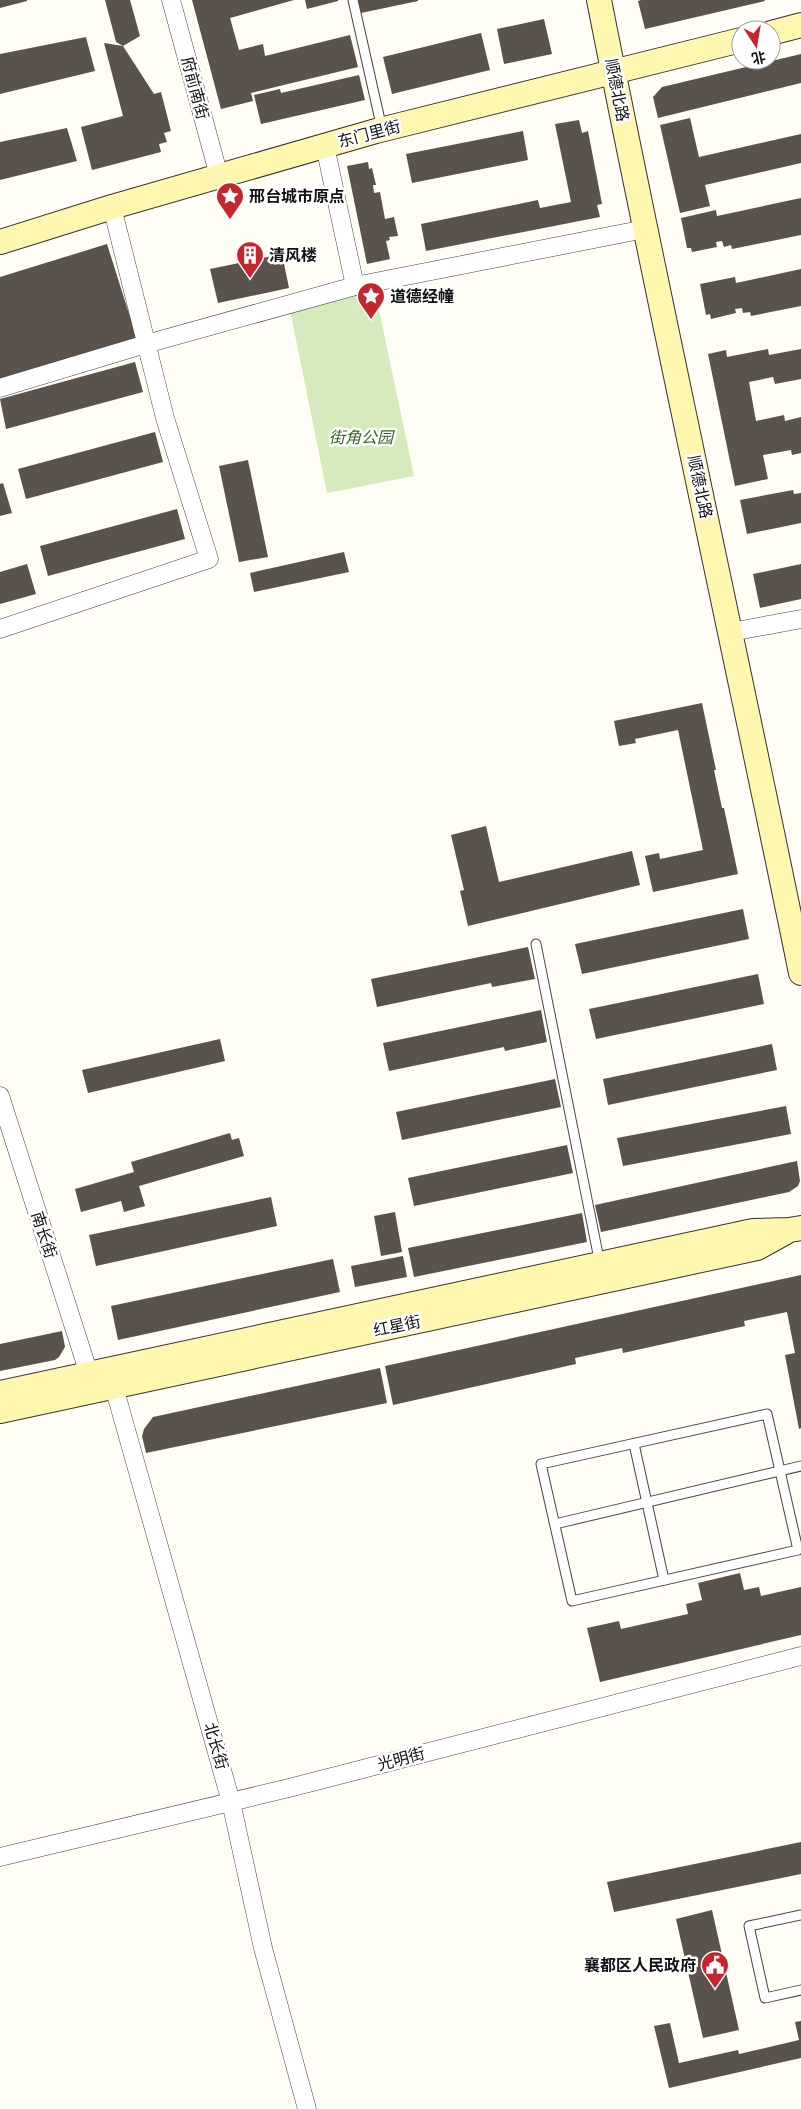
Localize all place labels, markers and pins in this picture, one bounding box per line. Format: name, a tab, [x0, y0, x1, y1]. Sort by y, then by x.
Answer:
place icon: 邢台城市原点	[215, 181, 245, 220]
place label: 邢台城市原点	[249, 187, 345, 205]
building icon: 清风楼	[235, 240, 265, 279]
place label: 清风楼	[269, 247, 317, 264]
place icon: 道德经幢	[356, 281, 386, 320]
place label: 道德经幢	[390, 287, 454, 305]
public building icon: 襄都区人民政府	[700, 1950, 730, 1989]
place label: 襄都区人民政府	[584, 1957, 696, 1974]

